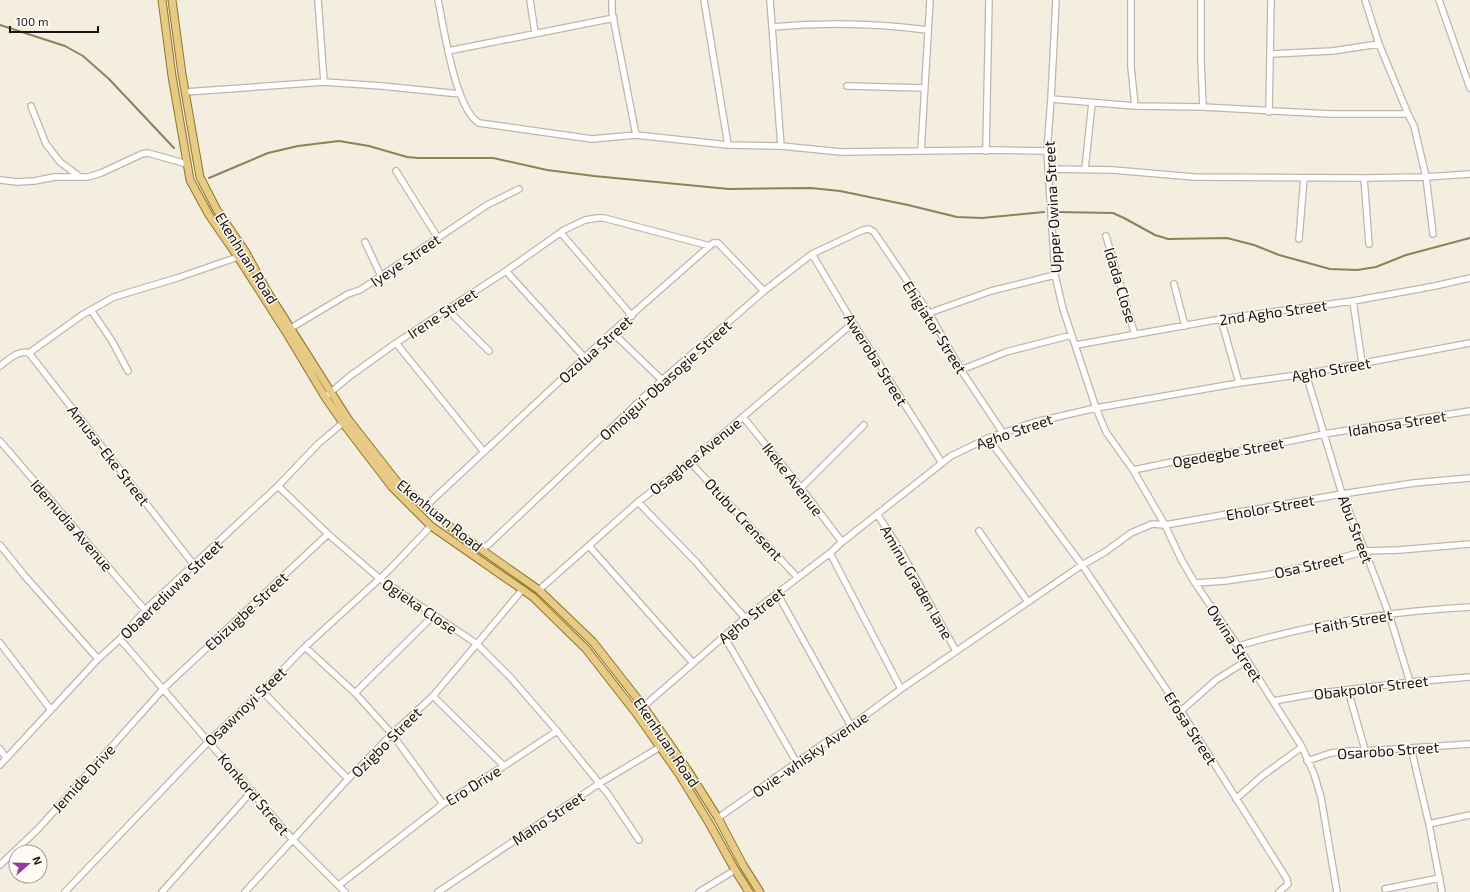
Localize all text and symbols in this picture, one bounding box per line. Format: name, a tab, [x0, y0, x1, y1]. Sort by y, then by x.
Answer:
scale bar	[10, 8, 98, 34]
text: 100 m	[16, 14, 48, 28]
street label: Upper Owina Street	[1040, 140, 1064, 274]
street label: Ekenhuan Road	[212, 209, 282, 307]
street label: Iyeye Street	[367, 230, 444, 290]
street label: Idada Close	[1101, 245, 1141, 325]
street label: Ehigiator Street	[899, 277, 971, 377]
street label: Irene Street	[404, 284, 481, 342]
street label: 2nd Agho Street	[1218, 295, 1328, 328]
street label: Aweroba Street	[840, 309, 912, 409]
street label: Ozolua Street	[555, 311, 636, 387]
street label: Omoigui-Obasogie Street	[595, 316, 735, 444]
street label: Agho Street	[1290, 353, 1372, 385]
street label: Amusa-Eke Street	[64, 401, 154, 509]
street label: Idahosa Street	[1347, 406, 1448, 440]
street label: Agho Street	[973, 409, 1055, 453]
street label: Osaghea Avenue	[646, 414, 744, 498]
street label: Ogedegbe Street	[1171, 433, 1286, 471]
street label: Ikeke Avenue	[759, 439, 827, 519]
street label: Otubu Crensent	[701, 474, 787, 564]
street label: Idemudia Avenue	[27, 475, 117, 575]
street label: Ekenhuan Road	[394, 475, 486, 555]
street label: Eholor Street	[1224, 490, 1316, 524]
street label: Abu Street	[1335, 492, 1377, 566]
street label: Aminu Graden lane	[877, 522, 957, 642]
street label: Obaerediuwa Street	[116, 535, 226, 642]
street label: Osa Street	[1272, 548, 1346, 582]
street label: Ebizugbe Street	[201, 568, 291, 654]
street label: Ogieka Close	[379, 574, 461, 638]
street label: Agho Street	[714, 583, 788, 647]
street label: Owina Street	[1203, 601, 1267, 685]
street label: Faith Street	[1312, 605, 1394, 637]
street label: Osawnoyi Steet	[201, 662, 290, 749]
street label: Obakpolor Street	[1313, 671, 1430, 703]
street label: Efosa Street	[1161, 688, 1221, 768]
street label: Ekenhuan Road	[630, 694, 704, 790]
street label: Ozigbo Street	[347, 703, 425, 781]
street label: Ovie-whisky Avenue	[749, 707, 871, 801]
street label: Osarobo Street	[1336, 737, 1440, 763]
street label: Jemide Drive	[48, 740, 118, 816]
street label: Konkord Street	[215, 749, 294, 839]
street label: Ero Drive	[442, 761, 504, 809]
street label: Maho Street	[508, 787, 588, 849]
north arrow	[8, 844, 48, 884]
text: N	[30, 854, 45, 866]

